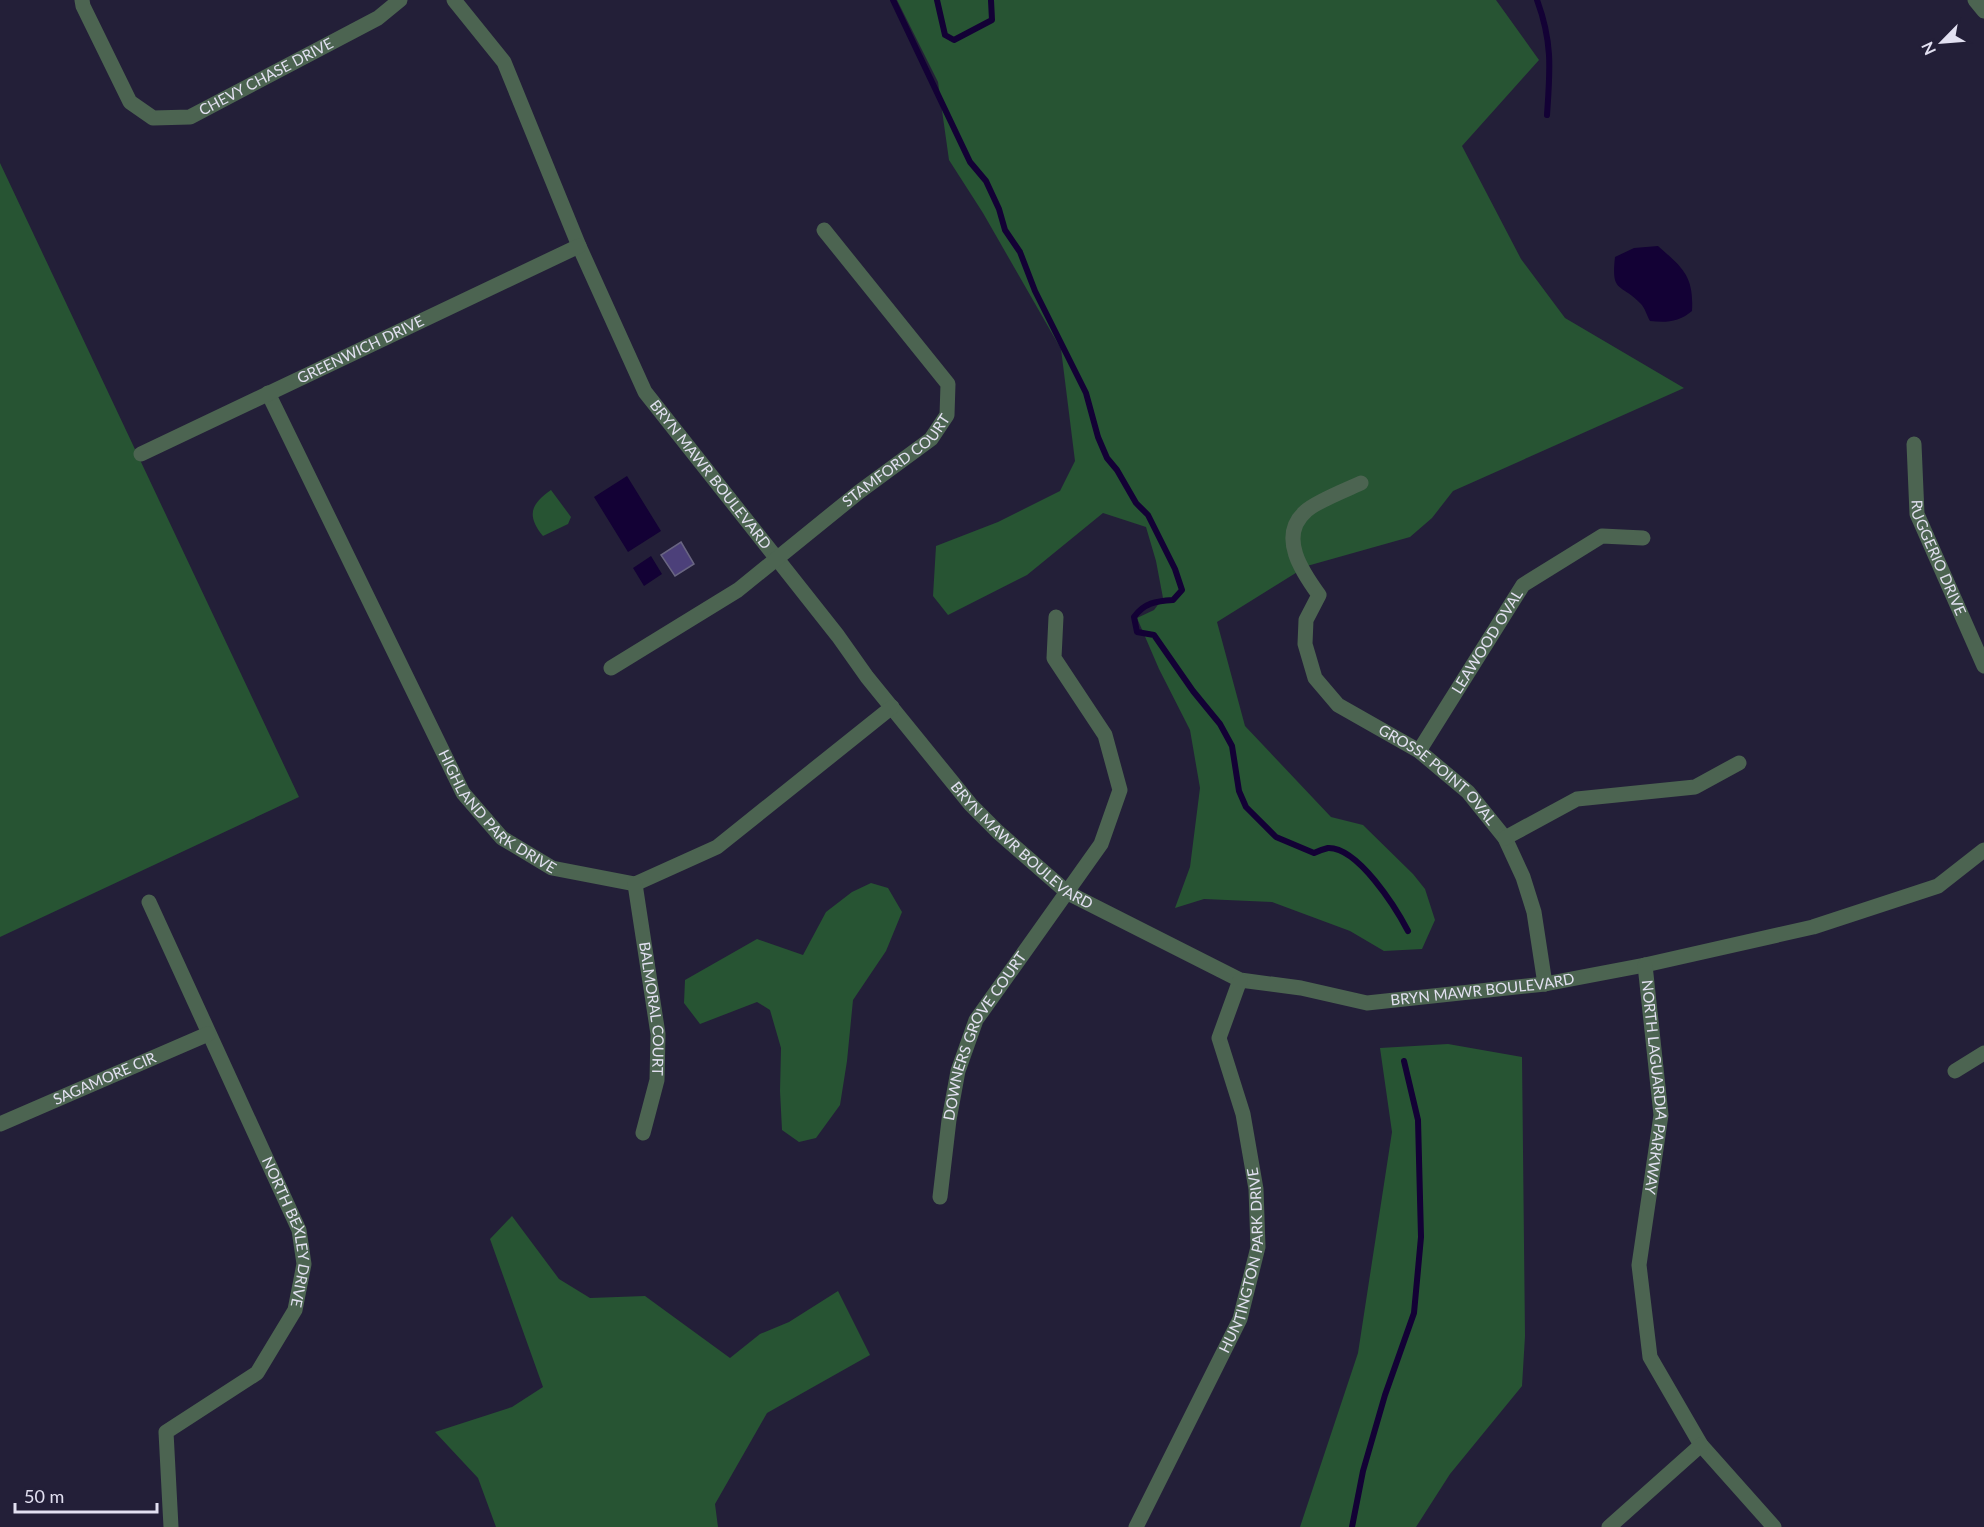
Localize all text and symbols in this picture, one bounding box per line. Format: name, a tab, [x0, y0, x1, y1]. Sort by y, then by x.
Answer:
north arrow	[1912, 12, 1972, 72]
street label: CHEVY CHASE DRIVE	[195, 33, 336, 119]
text: N	[1917, 39, 1939, 58]
street label: GREENWICH DRIVE	[294, 311, 426, 387]
street label: BRYN MAWR BOULEVARD	[647, 396, 776, 552]
street label: STAMFORD COURT	[838, 410, 953, 510]
street label: RUGGERIO DRIVE	[1908, 499, 1971, 618]
street label: LEAWOOD OVAL	[1447, 585, 1526, 697]
street label: GROSSE POINT OVAL	[1376, 720, 1501, 828]
street label: HIGHLAND PARK DRIVE	[435, 746, 560, 877]
street label: BRYN MAWR BOULEVARD	[948, 777, 1096, 912]
street label: BALMORAL COURT	[636, 940, 668, 1076]
street label: DOWNERS GROVE COURT	[939, 948, 1030, 1122]
street label: BRYN MAWR BOULEVARD	[1389, 969, 1576, 1008]
street label: NORTH LAGUARDIA PARKWAY	[1639, 979, 1672, 1196]
street label: SAGAMORE CIR	[50, 1047, 159, 1108]
street label: NORTH BEXLEY DRIVE	[259, 1154, 314, 1309]
street label: HUNTINGTON PARK DRIVE	[1215, 1166, 1266, 1356]
scale bar	[15, 1476, 158, 1514]
text: 50 m	[24, 1485, 64, 1507]

